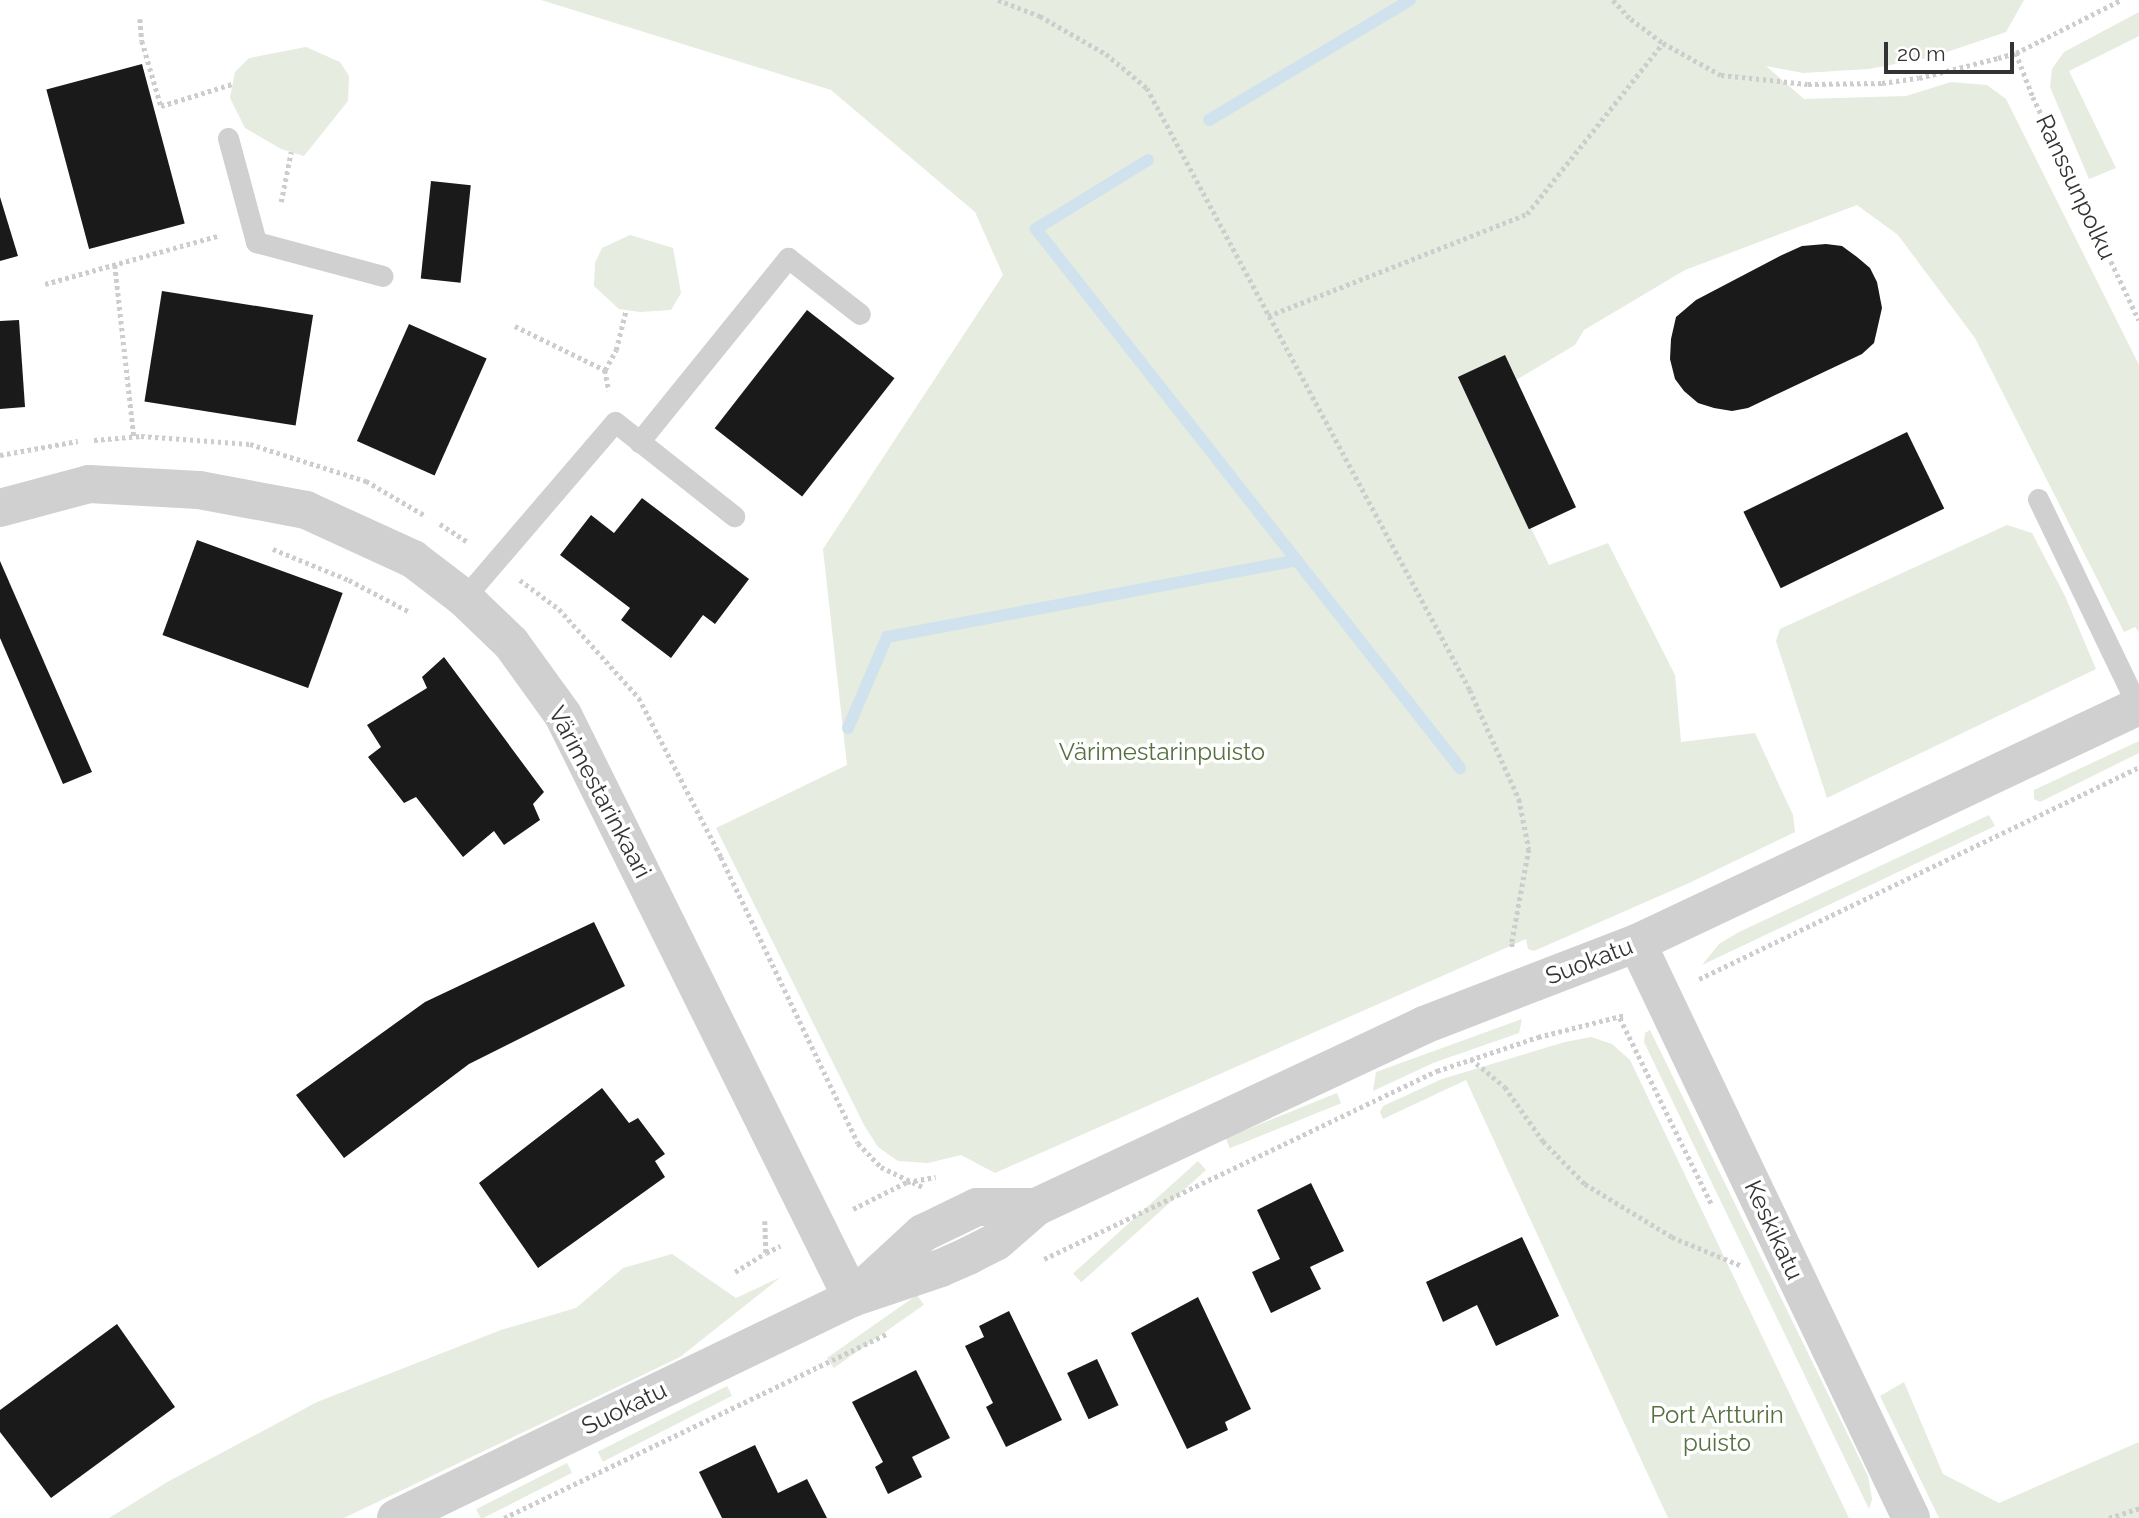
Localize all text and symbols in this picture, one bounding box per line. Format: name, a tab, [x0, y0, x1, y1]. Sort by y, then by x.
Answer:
scale bar	[1887, 28, 2016, 72]
text: 20 m	[1897, 41, 1945, 66]
street label: Ranssunpolku	[2030, 110, 2122, 264]
street label: Värimestarinkaari	[543, 701, 657, 883]
park label: Värimestarinpuisto	[1059, 738, 1265, 766]
street label: Suokatu	[1541, 931, 1637, 991]
street label: Keskikatu	[1738, 1176, 1810, 1284]
street label: Suokatu	[577, 1375, 671, 1441]
park label: Port Artturin puisto	[1650, 1401, 1784, 1457]

